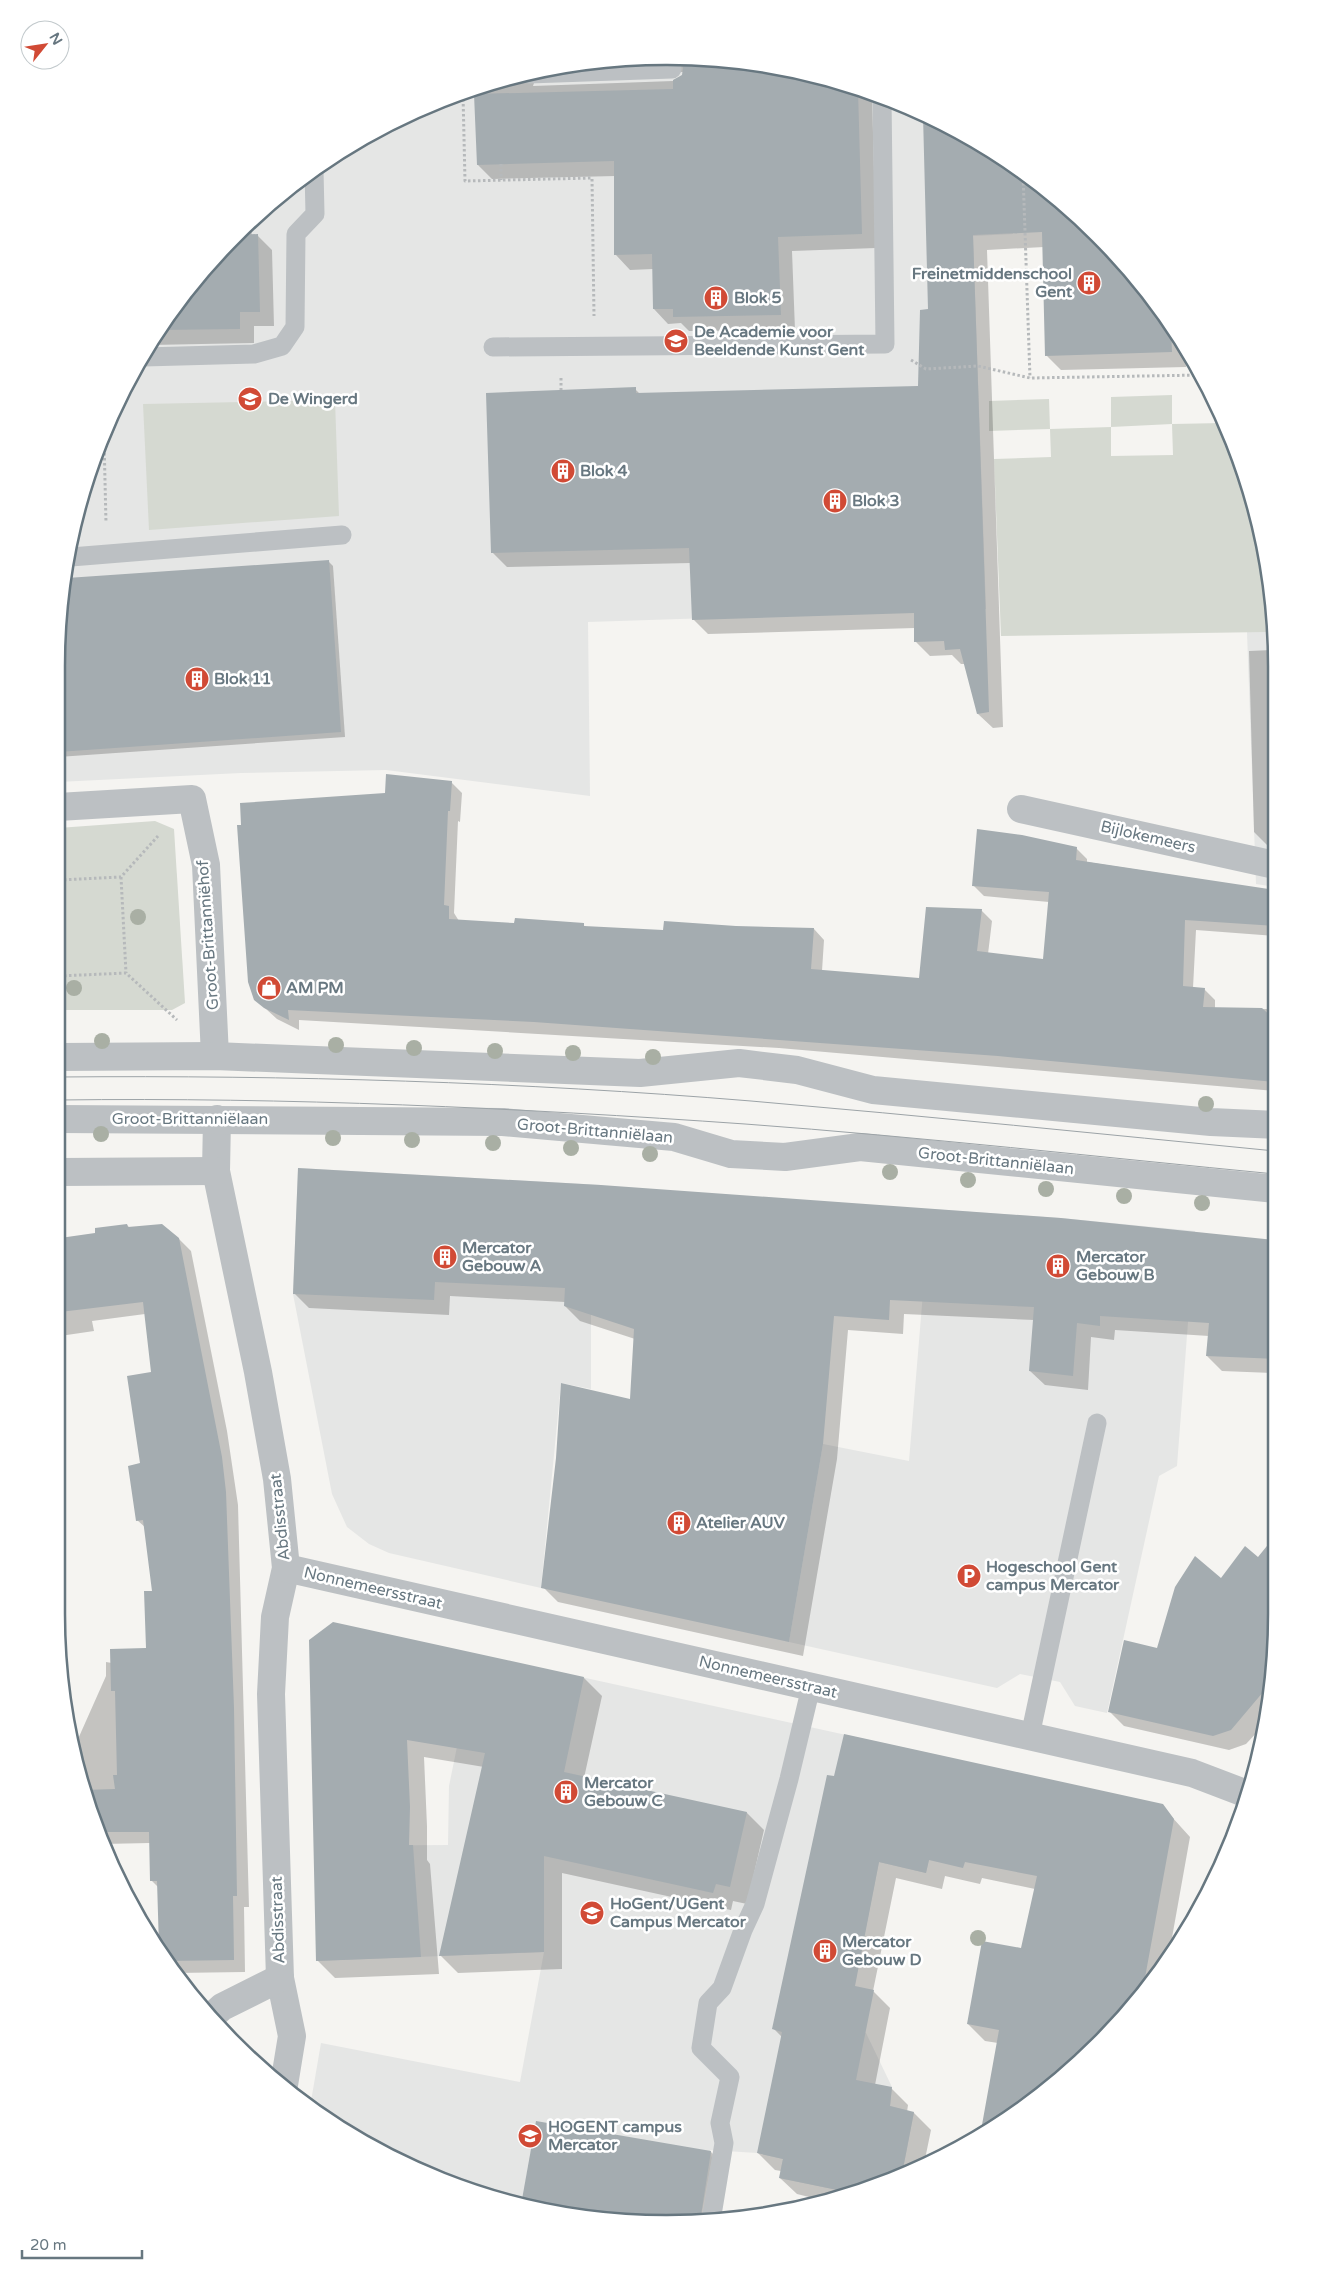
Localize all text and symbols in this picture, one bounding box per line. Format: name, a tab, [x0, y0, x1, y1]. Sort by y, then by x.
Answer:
north arrow	[20, 20, 70, 70]
text: N	[46, 30, 66, 48]
place label: Freinetmiddenschool Gent	[912, 264, 1073, 302]
building icon: Freinetmiddenschool Gent	[1076, 270, 1102, 296]
building icon: Blok 5	[703, 285, 729, 311]
place label: Blok 5	[734, 288, 782, 308]
place label: De Academie voor Beeldende Kunst Gent	[694, 322, 865, 360]
school or university icon: De Academie voor Beeldende Kunst Gent	[663, 328, 689, 354]
school or university icon: De Wingerd	[237, 386, 263, 412]
place label: De Wingerd	[268, 389, 358, 409]
building icon: Blok 4	[550, 458, 576, 484]
place label: Blok 4	[580, 461, 628, 481]
building icon: Blok 3	[822, 488, 848, 514]
place label: Blok 3	[852, 491, 900, 511]
building icon: Blok 11	[184, 666, 210, 692]
place label: Blok 11	[214, 669, 272, 689]
street label: Bijlokemeers	[1099, 816, 1197, 858]
street label: Groot-Brittanniëhof	[193, 858, 223, 1011]
shop icon: AM PM	[256, 975, 282, 1001]
place label: AM PM	[286, 978, 344, 998]
street label: Groot-Brittanniëlaan	[112, 1109, 268, 1129]
street label: Groot-Brittanniëlaan	[516, 1114, 674, 1148]
street label: Groot-Brittanniëlaan	[917, 1143, 1075, 1179]
place label: Mercator Gebouw A	[462, 1238, 542, 1276]
building icon: Mercator Gebouw A	[432, 1244, 458, 1270]
place label: Mercator Gebouw B	[1076, 1247, 1155, 1285]
building icon: Mercator Gebouw B	[1045, 1253, 1071, 1279]
street label: Abdisstraat	[265, 1472, 295, 1562]
building icon: Atelier AUV	[666, 1510, 692, 1536]
place label: Atelier AUV	[696, 1513, 786, 1533]
place label: Hogeschool Gent campus Mercator	[986, 1557, 1120, 1595]
street label: Nonnemeersstraat	[302, 1562, 444, 1614]
parking icon: Hogeschool Gent campus Mercator	[956, 1563, 982, 1589]
street label: Nonnemeersstraat	[697, 1651, 839, 1703]
place label: Mercator Gebouw C	[584, 1773, 663, 1811]
building icon: Mercator Gebouw C	[553, 1779, 579, 1805]
street label: Abdisstraat	[266, 1876, 290, 1964]
place label: HoGent/UGent Campus Mercator	[610, 1894, 747, 1932]
school or university icon: HoGent/UGent Campus Mercator	[579, 1900, 605, 1926]
place label: Mercator Gebouw D	[842, 1932, 922, 1970]
building icon: Mercator Gebouw D	[812, 1938, 838, 1964]
place label: HOGENT campus Mercator	[548, 2117, 682, 2155]
school or university icon: HOGENT campus Mercator	[517, 2123, 543, 2149]
scale bar	[22, 2228, 142, 2260]
text: 20 m	[30, 2236, 67, 2254]

